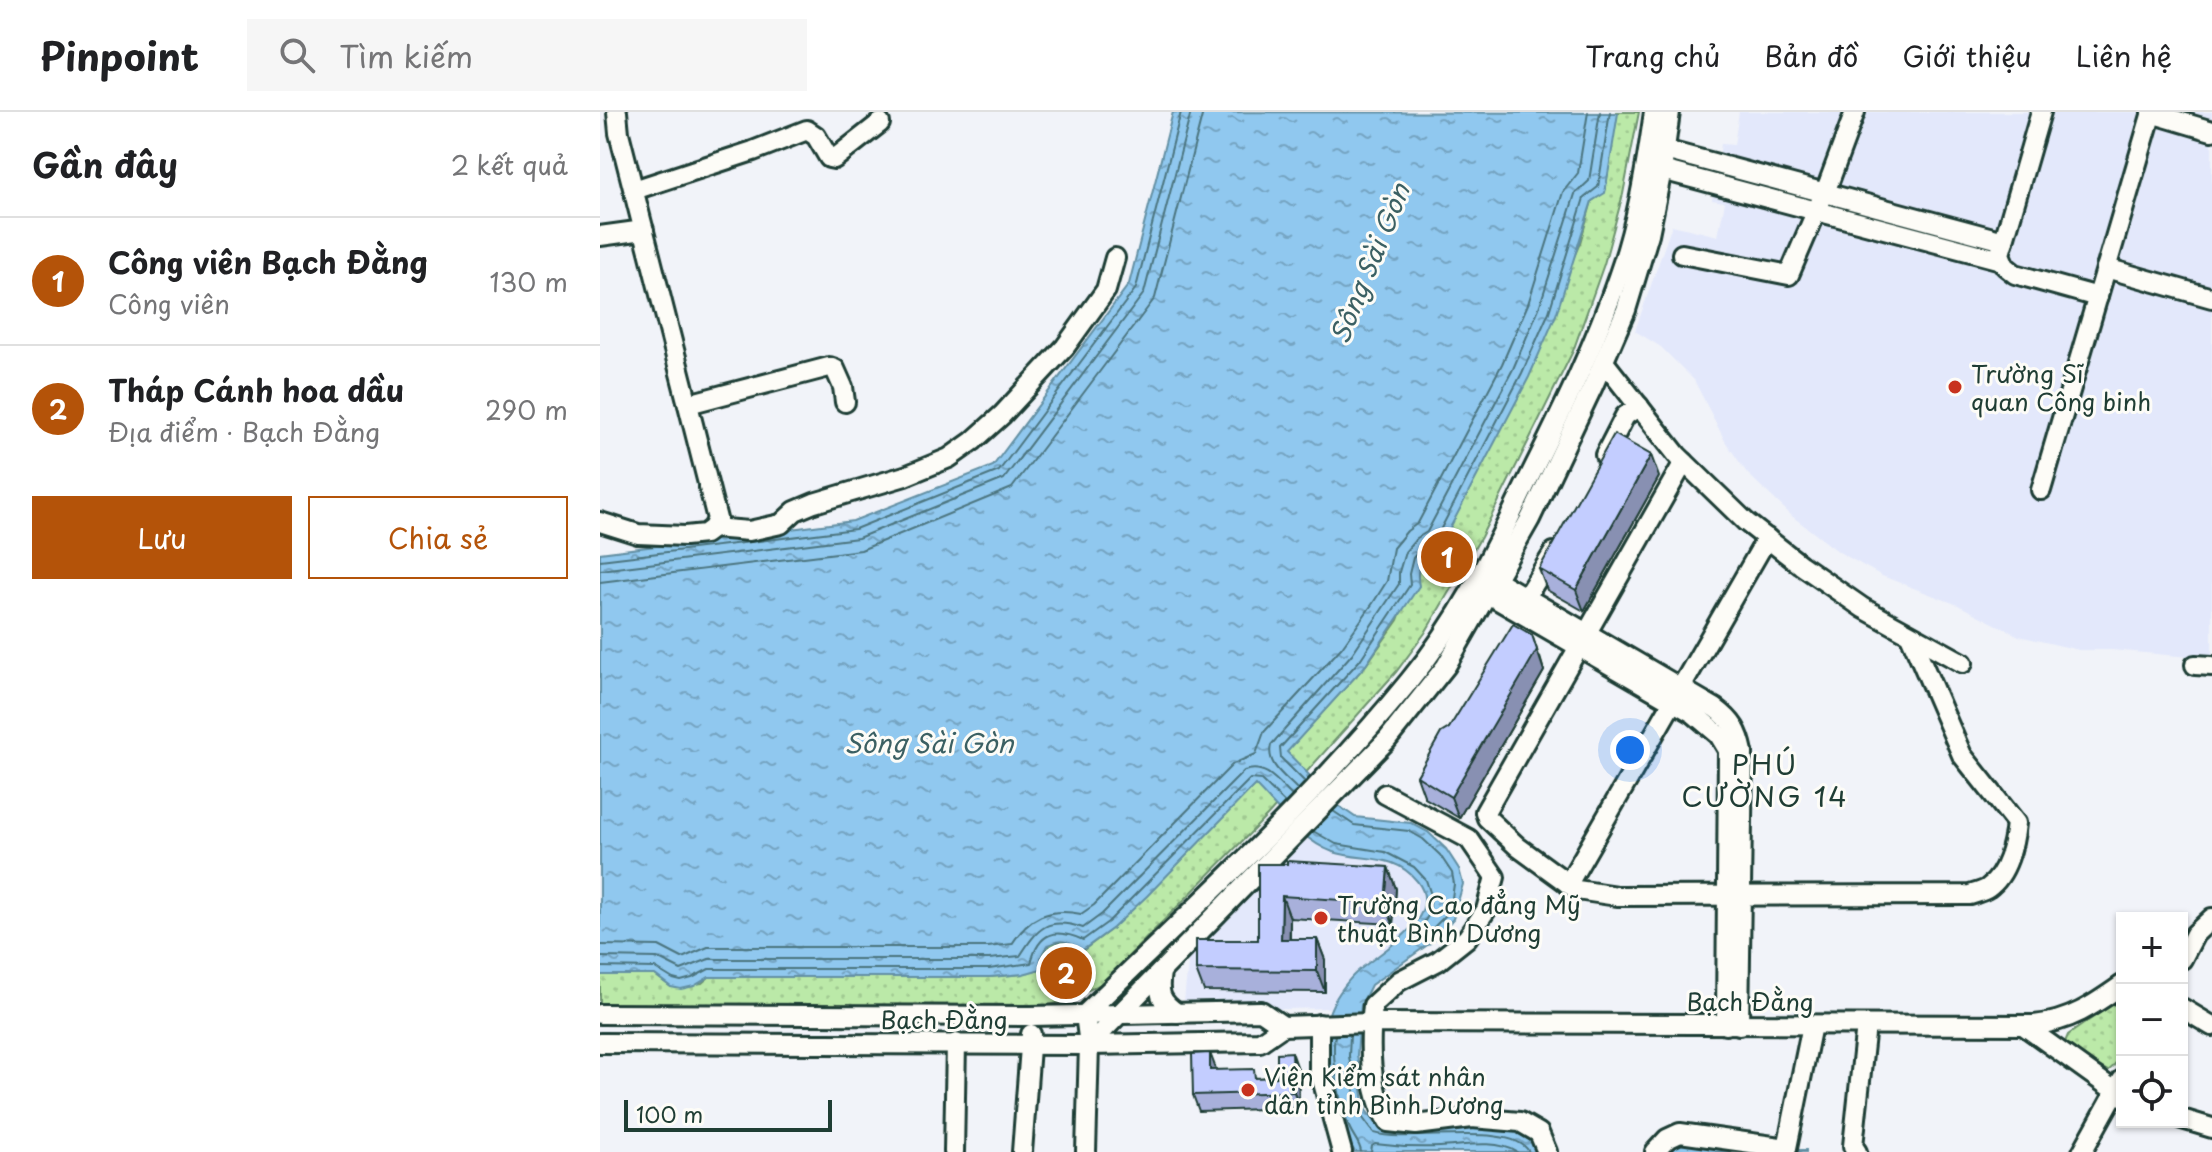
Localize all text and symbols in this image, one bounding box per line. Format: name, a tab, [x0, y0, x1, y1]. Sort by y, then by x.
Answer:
search box	[247, 19, 807, 91]
text: Pinpoint	[40, 27, 199, 84]
icon: search	[275, 33, 319, 77]
text: Tìm kiếm	[339, 33, 473, 78]
text: Trang chủ	[1585, 34, 1720, 77]
text: Bản đồ	[1764, 34, 1858, 77]
text: Giới thiệu	[1902, 34, 2032, 77]
text: Liên hệ	[2076, 34, 2172, 77]
text: Gần đây	[32, 138, 178, 190]
text: 2 kết quả	[451, 145, 568, 184]
water label: Sông Sài Gòn	[1319, 176, 1419, 349]
text: Công viên Bạch Đằng	[108, 239, 428, 284]
text: 1	[52, 262, 64, 301]
text: 130 m	[489, 262, 568, 301]
text: Công viên	[108, 284, 230, 323]
place label: Trường Sĩ quan Công binh	[1971, 355, 2151, 419]
text: Tháp Cánh hoa dầu	[108, 367, 404, 412]
marker: Trường Sĩ quan Công binh	[1946, 378, 1964, 396]
text: 2	[49, 390, 67, 429]
text: 290 m	[485, 390, 568, 429]
text: Địa điểm · Bạch Đằng	[108, 412, 380, 451]
button: Lưu	[32, 496, 292, 579]
button: Chia sẻ	[308, 496, 568, 579]
pin: 1	[1421, 527, 1473, 587]
water label: Sông Sài Gòn	[844, 723, 1015, 762]
your location	[1610, 730, 1650, 770]
district label: PHÚ CƯỜNG 14	[1681, 742, 1849, 817]
place label: Trường Cao đẳng Mỹ thuật Bình Dương	[1337, 886, 1581, 950]
marker: Trường Cao đẳng Mỹ thuật Bình Dương	[1312, 909, 1330, 927]
map controls	[2116, 912, 2188, 1128]
button: +	[2116, 912, 2188, 984]
pin: 2	[1040, 943, 1092, 1003]
street label: Bạch Đằng	[1686, 983, 1814, 1019]
button: −	[2116, 984, 2188, 1056]
street label: Bạch Đằng	[880, 1001, 1008, 1037]
button: locate	[2116, 1056, 2188, 1128]
place label: Viện Kiểm sát nhân dân tỉnh Bình Dương	[1264, 1058, 1504, 1122]
marker: Viện Kiểm sát nhân dân tỉnh Bình Dương	[1239, 1081, 1257, 1099]
scale bar	[624, 1096, 832, 1132]
text: 100 m	[636, 1097, 703, 1130]

